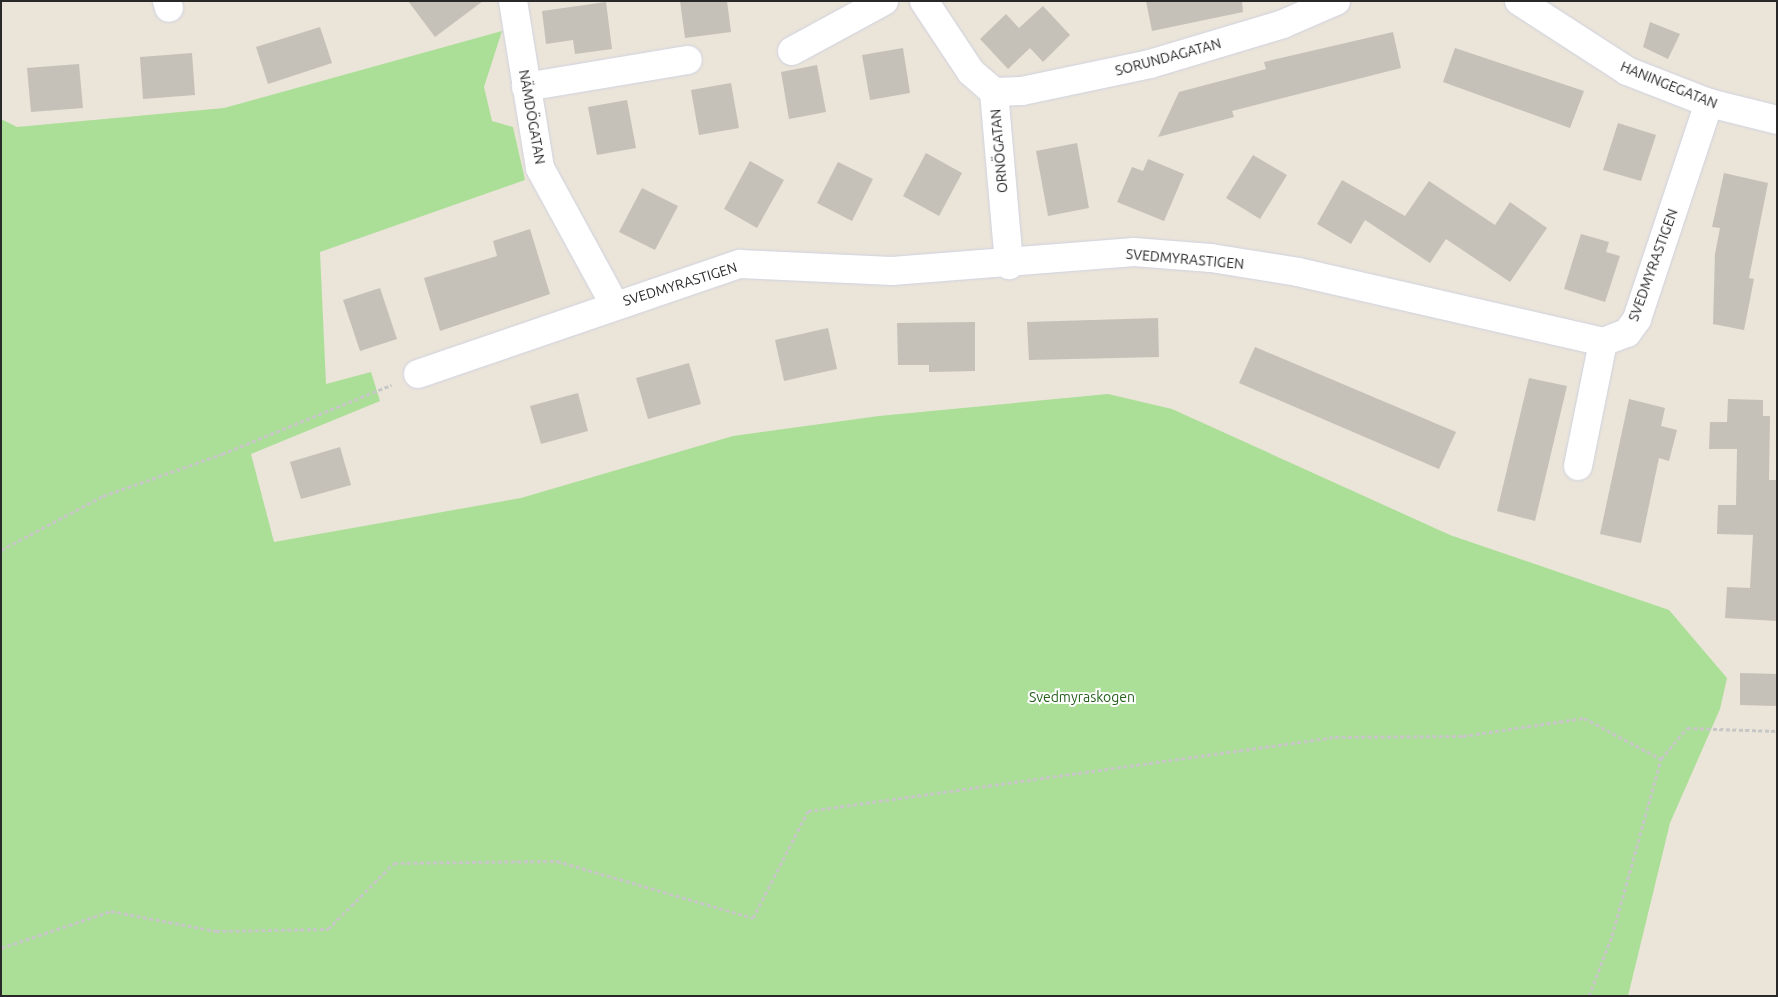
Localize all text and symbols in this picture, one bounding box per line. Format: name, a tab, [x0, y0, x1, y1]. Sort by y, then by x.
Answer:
street label: SORUNDAGATAN	[1113, 35, 1223, 79]
street label: HANINGEGATAN	[1618, 58, 1720, 112]
street label: NÄMDÖGATAN	[515, 68, 549, 166]
street label: ORNÖGATAN	[987, 108, 1011, 194]
street label: SVEDMYRASTIGEN	[1625, 206, 1681, 324]
street label: SVEDMYRASTIGEN	[1125, 245, 1245, 273]
street label: SVEDMYRASTIGEN	[621, 259, 739, 309]
park label: Svedmyraskogen	[1029, 689, 1135, 705]

